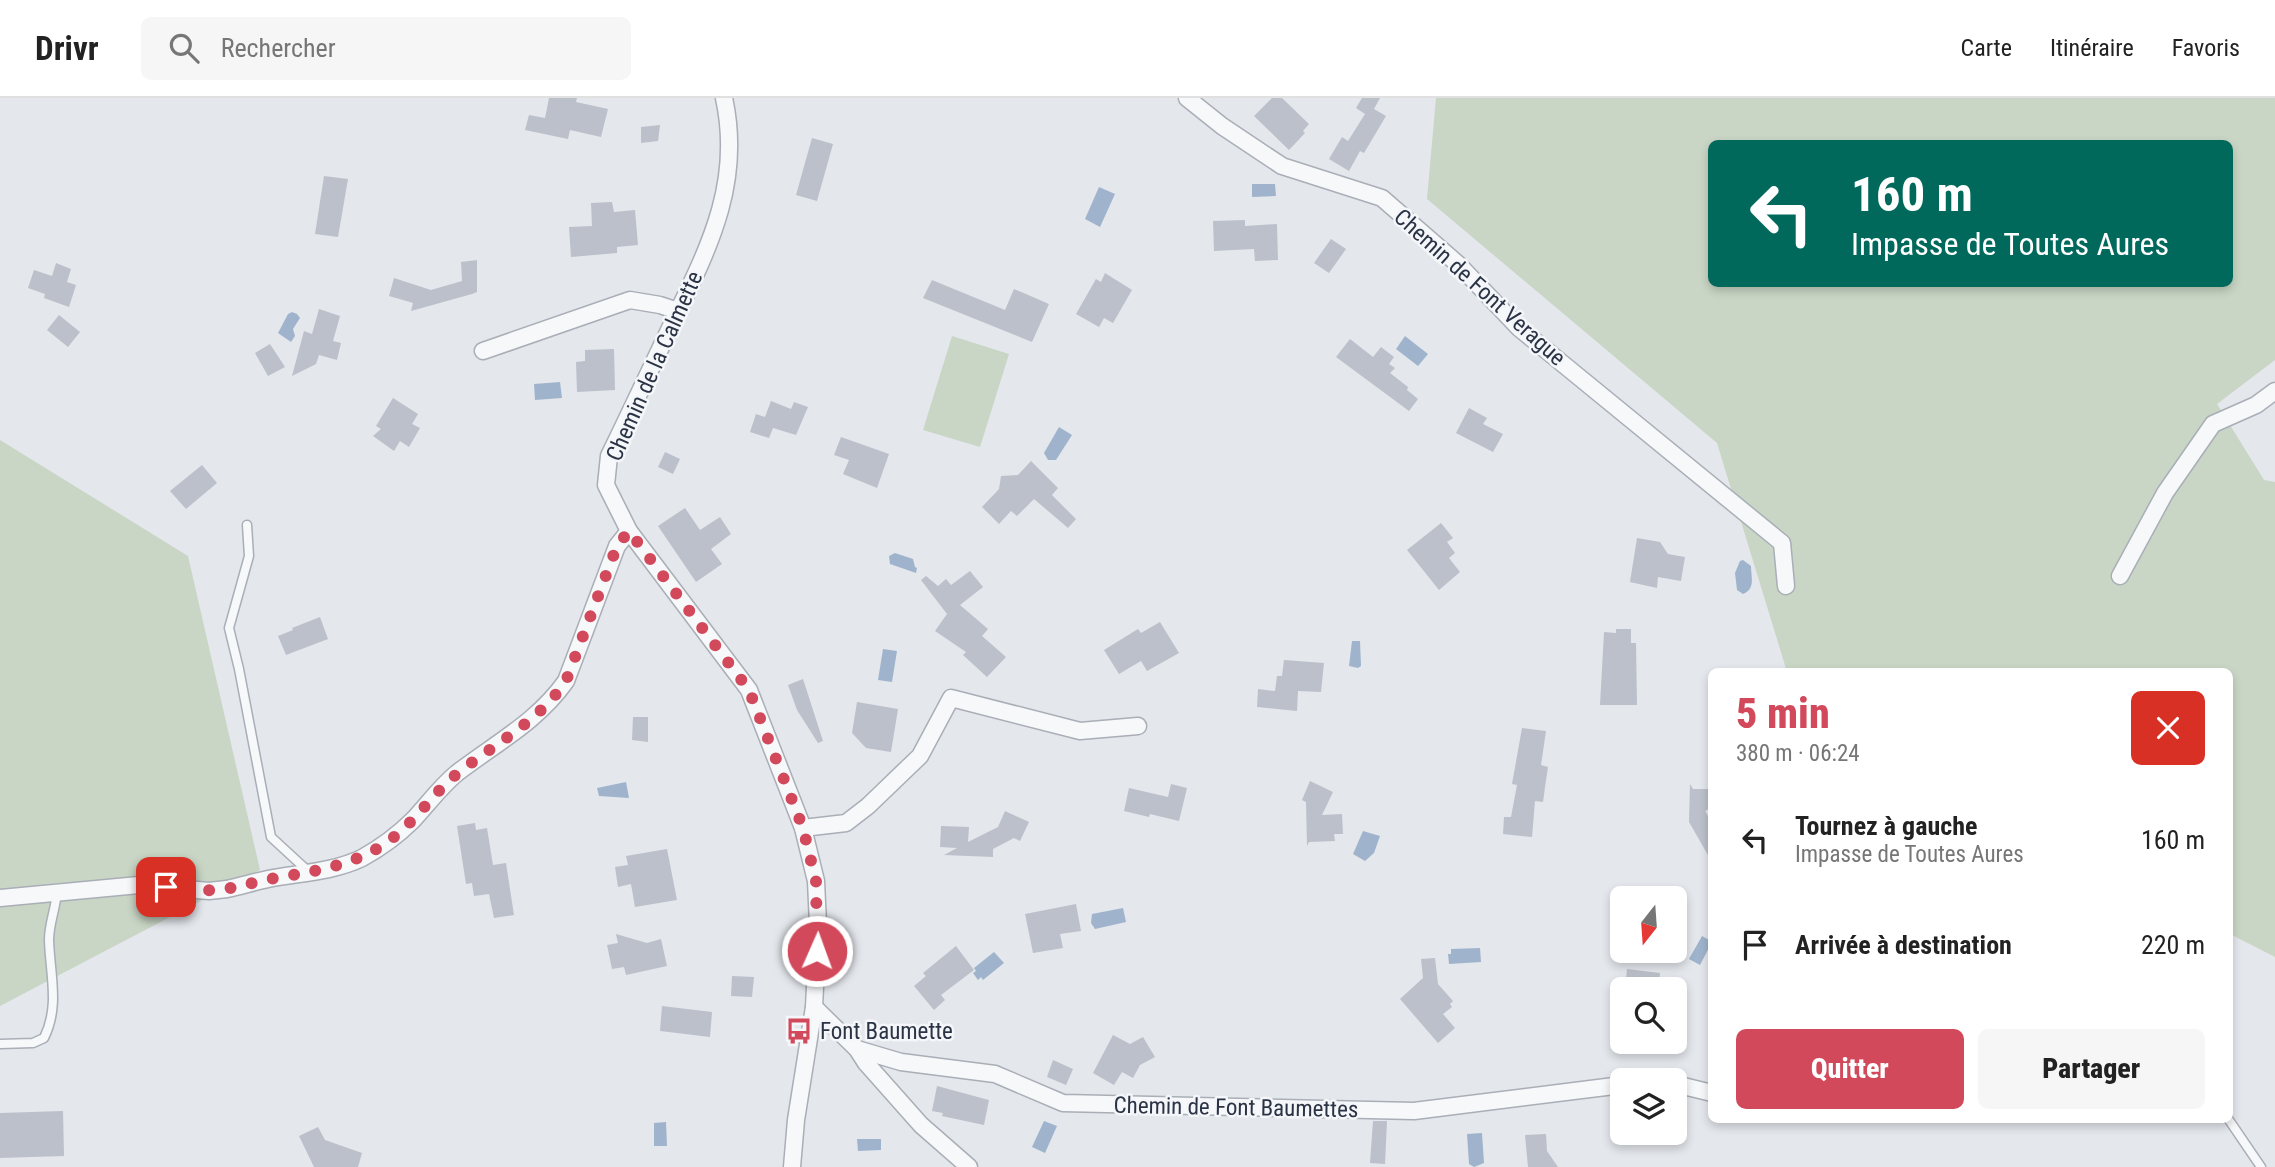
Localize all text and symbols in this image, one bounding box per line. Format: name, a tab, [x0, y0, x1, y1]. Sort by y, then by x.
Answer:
search box	[141, 17, 631, 80]
text: Drivr	[35, 29, 99, 68]
icon: search	[165, 29, 203, 67]
text: Rechercher	[221, 33, 336, 63]
text: Carte	[1961, 34, 2012, 62]
text: Itinéraire	[2050, 34, 2134, 62]
text: Favoris	[2172, 34, 2240, 62]
text: 160 m	[1851, 166, 1973, 223]
icon: left	[1736, 168, 1827, 259]
street label: Chemin de Font Verague	[1389, 203, 1571, 371]
text: Impasse de Toutes Aures	[1851, 225, 2169, 263]
street label: Chemin de la Calmette	[600, 267, 708, 465]
text: 5 min	[1736, 689, 1830, 738]
button: close	[2131, 691, 2205, 765]
text: 380 m · 06:24	[1736, 740, 1860, 767]
text: Tournez à gauche	[1795, 811, 1977, 841]
icon: left	[1736, 821, 1774, 859]
text: 160 m	[2141, 825, 2205, 855]
text: Impasse de Toutes Aures	[1795, 841, 2024, 868]
pin	[136, 857, 196, 917]
icon: arrive	[147, 868, 185, 906]
north arrow	[1610, 886, 1687, 962]
map controls	[1610, 886, 1687, 1145]
position arrow	[780, 914, 854, 988]
icon: arrive	[1736, 926, 1774, 964]
text: Arrivée à destination	[1795, 930, 2012, 960]
text: 220 m	[2141, 930, 2205, 960]
button: search	[1610, 977, 1687, 1054]
bus stop icon: Font Baumette	[784, 1016, 814, 1046]
place label: Font Baumette	[820, 1018, 953, 1045]
button: Quitter	[1736, 1029, 1964, 1109]
button: Partager	[1978, 1029, 2205, 1109]
button: layers	[1610, 1068, 1687, 1145]
street label: Chemin de Font Baumettes	[1113, 1092, 1359, 1123]

